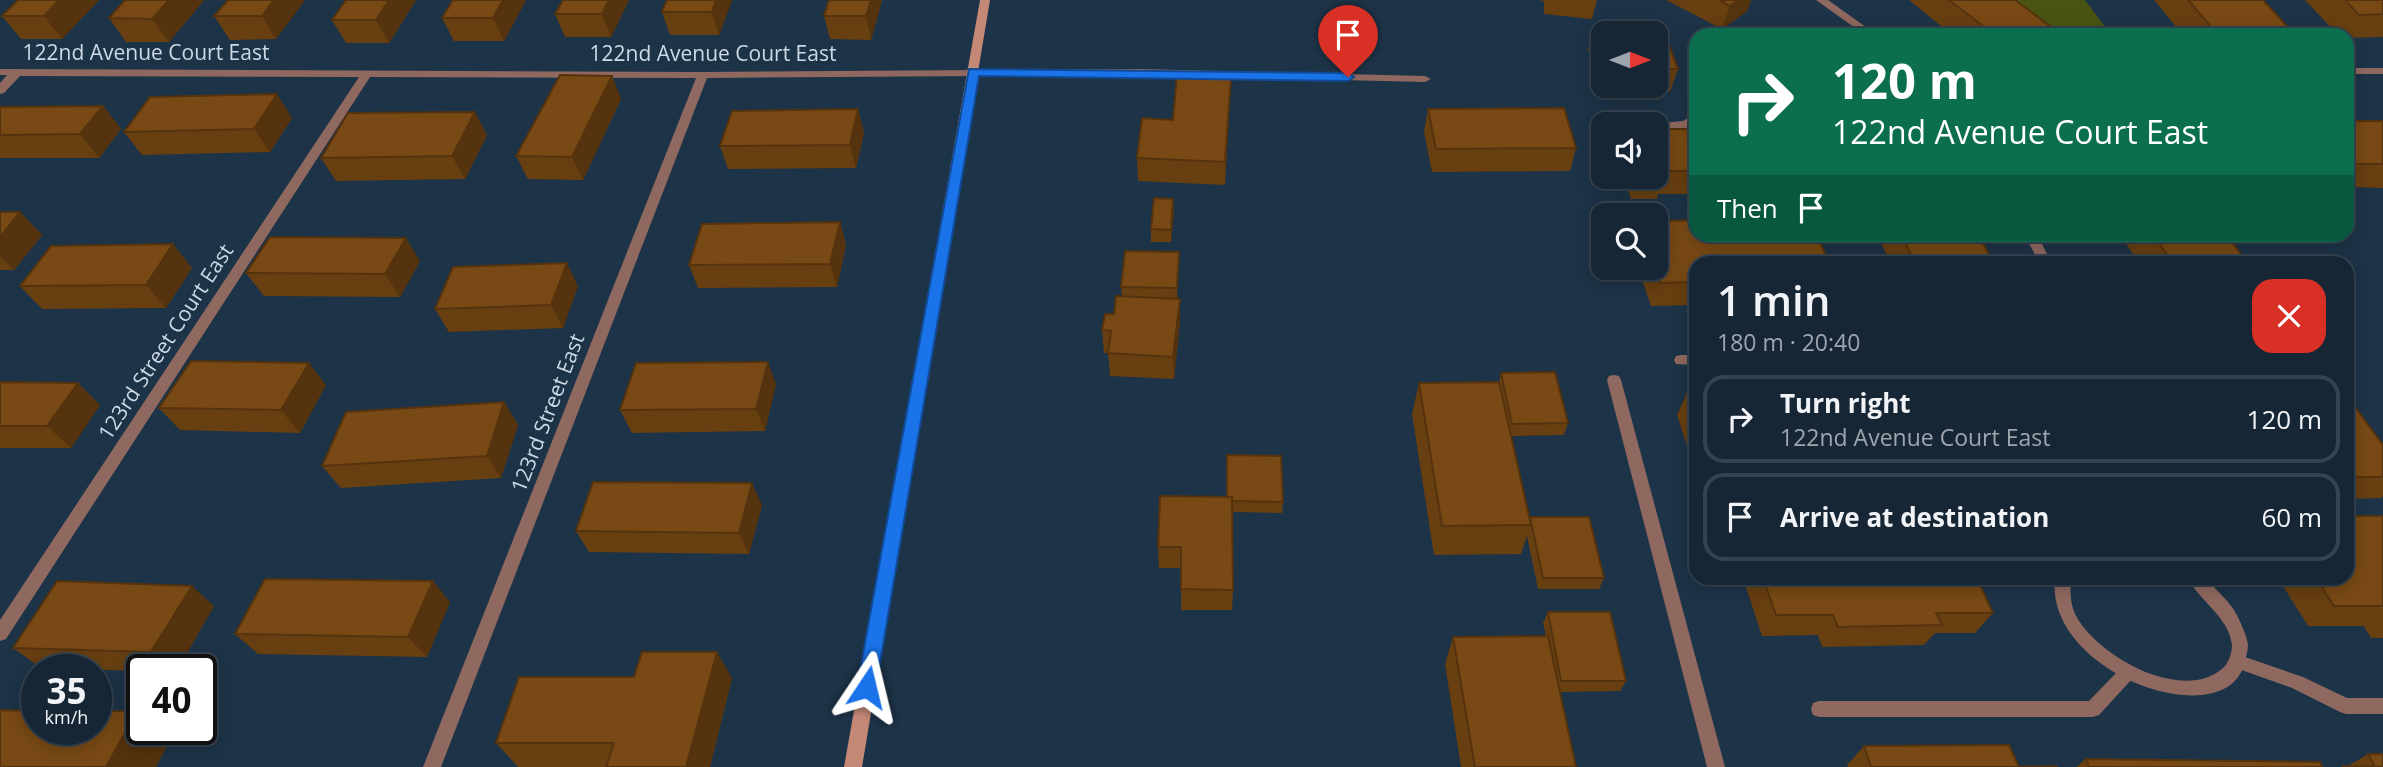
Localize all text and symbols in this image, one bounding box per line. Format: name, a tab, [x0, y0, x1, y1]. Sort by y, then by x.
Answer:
pin	[1318, 5, 1378, 77]
icon: arrive	[1329, 16, 1367, 54]
north arrow	[1591, 21, 1668, 98]
map controls	[1591, 21, 1668, 280]
street label: 122nd Avenue Court East	[23, 38, 269, 66]
street label: 122nd Avenue Court East	[590, 39, 836, 67]
text: 120 m	[1832, 47, 1977, 113]
icon: right	[1717, 56, 1808, 147]
text: 122nd Avenue Court East	[1832, 110, 2208, 153]
button: sound	[1591, 112, 1668, 189]
icon: arrive	[1792, 189, 1830, 227]
text: Then	[1717, 190, 1778, 226]
button: search	[1591, 203, 1668, 280]
street label: 123rd Street Court East	[91, 238, 239, 445]
text: 1 min	[1717, 271, 1830, 328]
button: close	[2252, 279, 2326, 353]
text: 180 m · 20:40	[1717, 326, 1860, 358]
street label: 123rd Street East	[504, 329, 590, 496]
text: Turn right	[1780, 385, 1911, 421]
icon: right	[1721, 400, 1759, 438]
text: 120 m	[2247, 401, 2322, 437]
text: 122nd Avenue Court East	[1780, 421, 2050, 453]
icon: arrive	[1721, 498, 1759, 536]
text: Arrive at destination	[1780, 499, 2049, 535]
text: 60 m	[2261, 499, 2322, 535]
position arrow	[830, 650, 904, 724]
speed limit sign: 40	[126, 654, 217, 745]
text: 35	[46, 667, 87, 714]
text: km/h	[45, 705, 88, 729]

